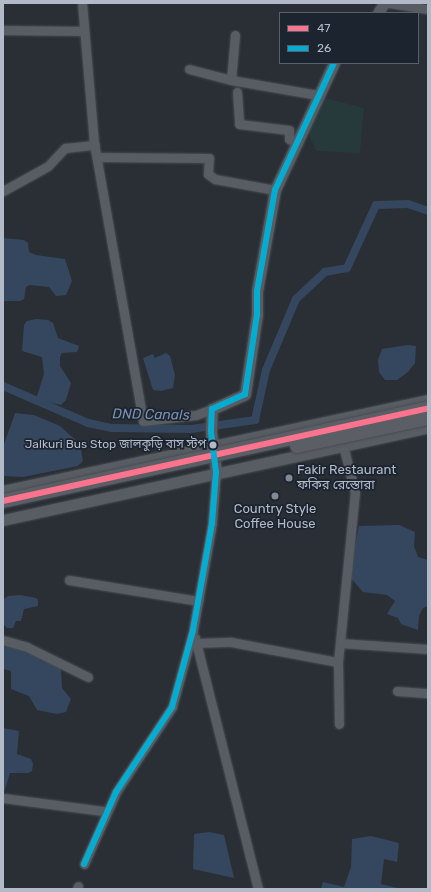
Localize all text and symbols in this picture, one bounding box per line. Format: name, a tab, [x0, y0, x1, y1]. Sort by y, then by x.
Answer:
legend	[279, 12, 419, 64]
text: 47	[317, 21, 330, 35]
text: 26	[317, 41, 331, 55]
water label: DND Canals	[112, 406, 190, 424]
place label: Jalkuri Bus Stop জালকুড়ি বাস স্টপ	[25, 438, 206, 452]
marker: Jalkuri Bus Stop জালকুড়ি বাস স্টপ	[208, 440, 218, 450]
place label: Fakir Restaurant ফকির রেস্তোরা	[297, 463, 397, 494]
marker: Fakir Restaurant ফকির রেস্তোরা	[284, 473, 294, 483]
marker: Country Style Coffee House	[270, 491, 280, 501]
place label: Country Style Coffee House	[234, 502, 316, 533]

